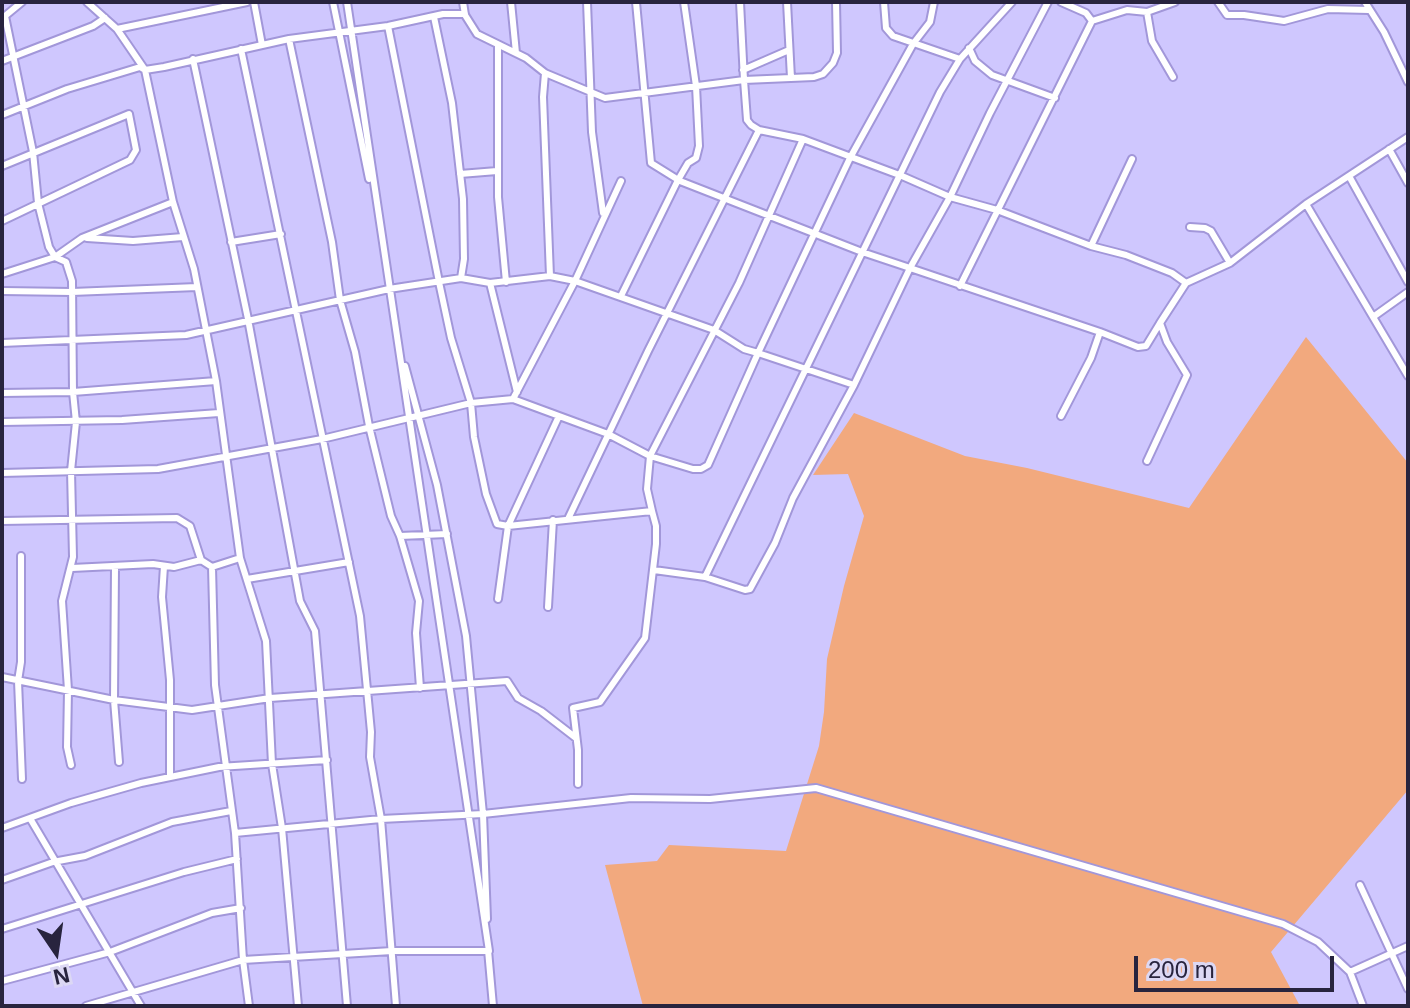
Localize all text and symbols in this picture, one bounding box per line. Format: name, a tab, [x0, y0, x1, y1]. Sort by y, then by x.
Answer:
north arrow	[16, 912, 96, 992]
scale bar	[1138, 940, 1338, 990]
text: 200 m	[1148, 956, 1215, 983]
text: N	[51, 962, 72, 990]

